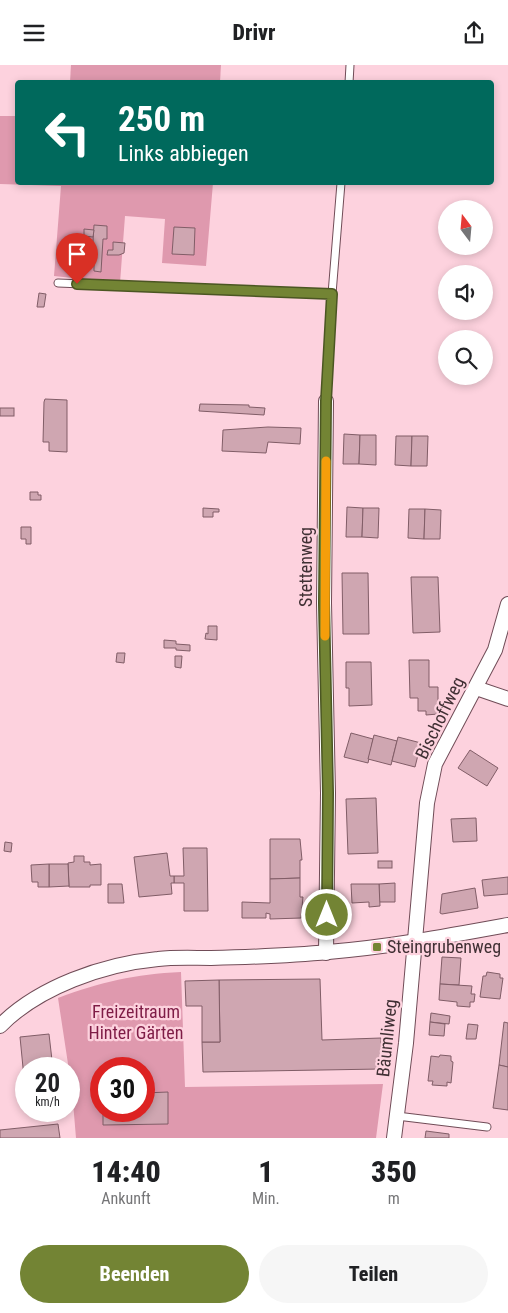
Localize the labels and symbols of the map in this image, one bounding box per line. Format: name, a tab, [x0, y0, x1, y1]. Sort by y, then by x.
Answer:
north arrow	[438, 200, 492, 255]
pin	[56, 233, 98, 284]
street label: Stettenweg	[295, 527, 316, 607]
street label: Bischoffweg	[411, 673, 468, 762]
position arrow	[300, 888, 352, 940]
place label: Steingrubenweg	[387, 936, 501, 957]
marker: Steingrubenweg	[371, 941, 383, 953]
street label: Bäumliweg	[372, 998, 401, 1078]
park label: Freizeitraum Hinter Gärten	[88, 1001, 184, 1043]
speed limit sign: 30	[90, 1057, 155, 1122]

